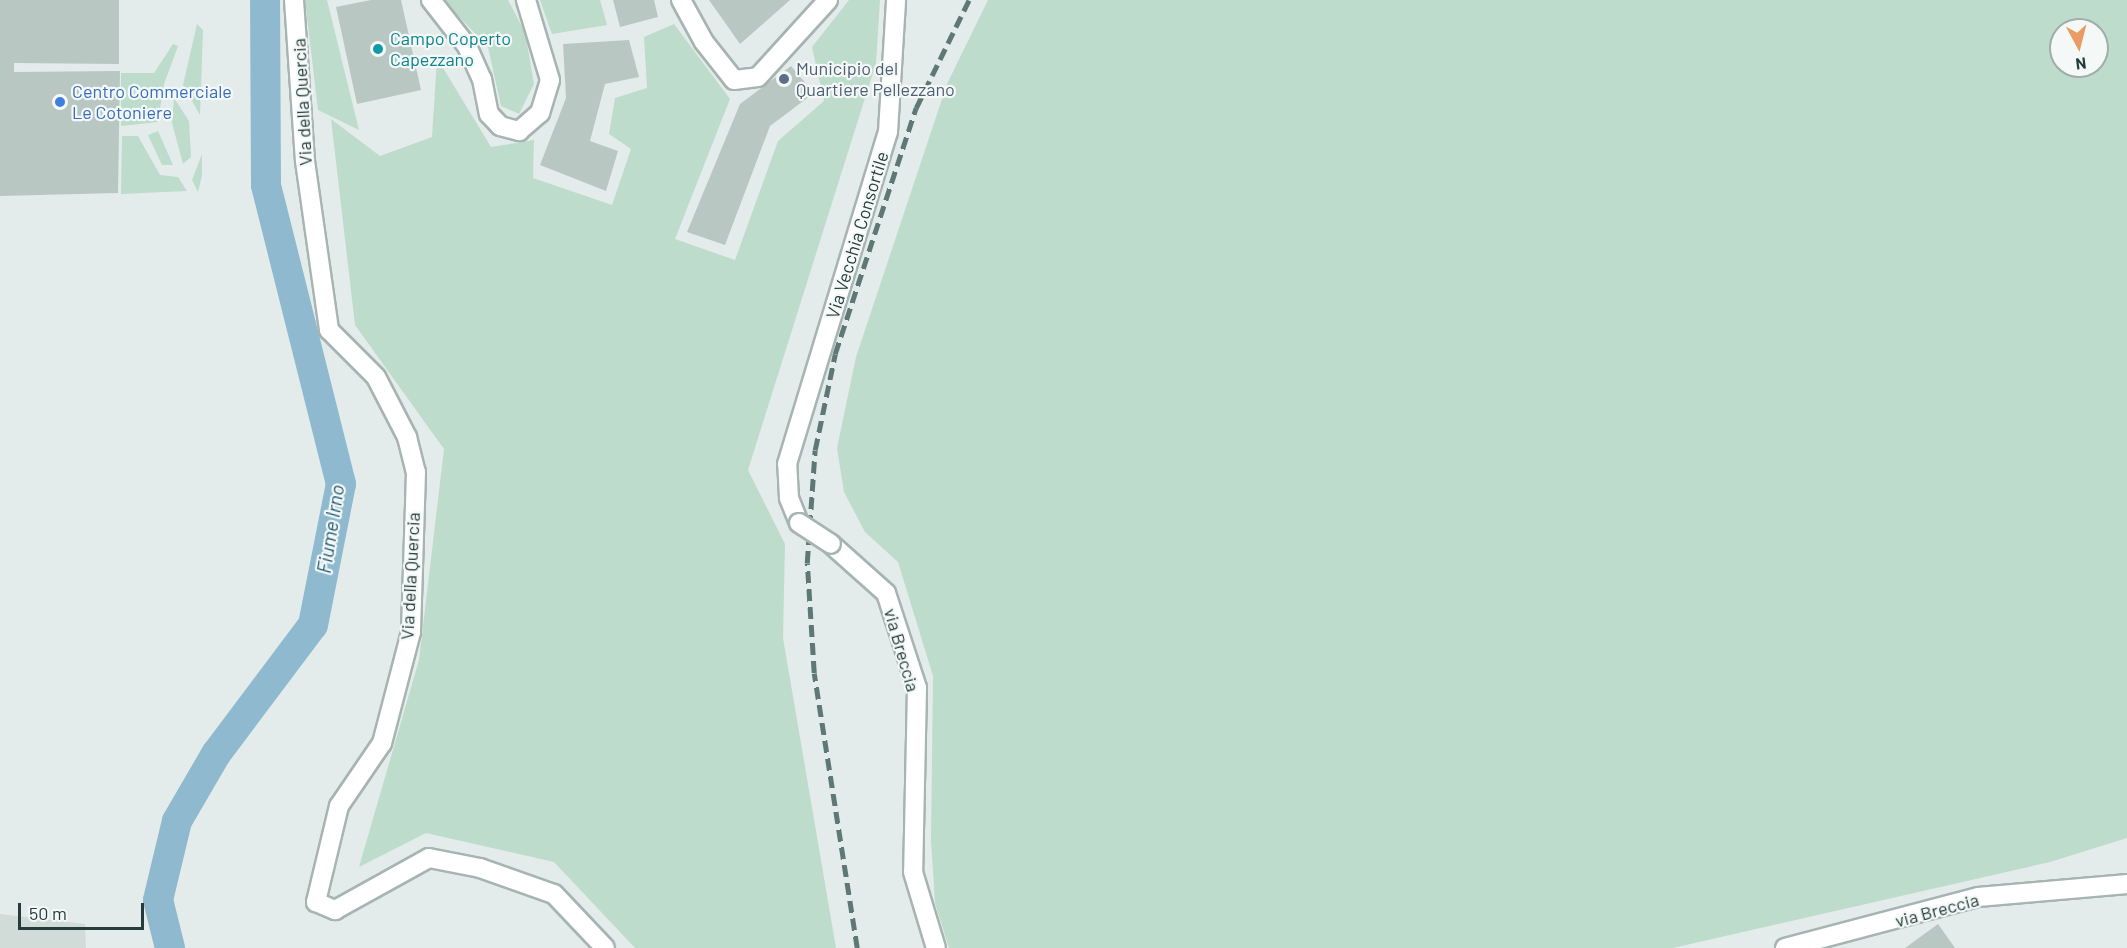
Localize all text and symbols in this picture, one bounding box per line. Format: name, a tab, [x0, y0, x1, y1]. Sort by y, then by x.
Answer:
north arrow	[2049, 18, 2109, 78]
place label: Campo Coperto Capezzano	[390, 28, 511, 70]
street label: Via della Quercia	[288, 38, 316, 166]
marker: Campo Coperto Capezzano	[371, 42, 385, 56]
text: N	[2075, 54, 2087, 74]
place label: Municipio del Quartiere Pellezzano	[796, 58, 955, 100]
marker: Municipio del Quartiere Pellezzano	[777, 72, 791, 86]
place label: Centro Commerciale Le Cotoniere	[72, 81, 232, 124]
marker: Centro Commerciale Le Cotoniere	[53, 95, 67, 109]
street label: Via Vecchia Consortile	[821, 149, 893, 321]
water label: Fiume Irno	[311, 483, 349, 575]
street label: Via della Quercia	[396, 512, 424, 640]
street label: via Breccia	[880, 606, 924, 694]
street label: via Breccia	[1893, 888, 1981, 932]
scale bar	[21, 891, 147, 929]
text: 50 m	[29, 902, 67, 924]

